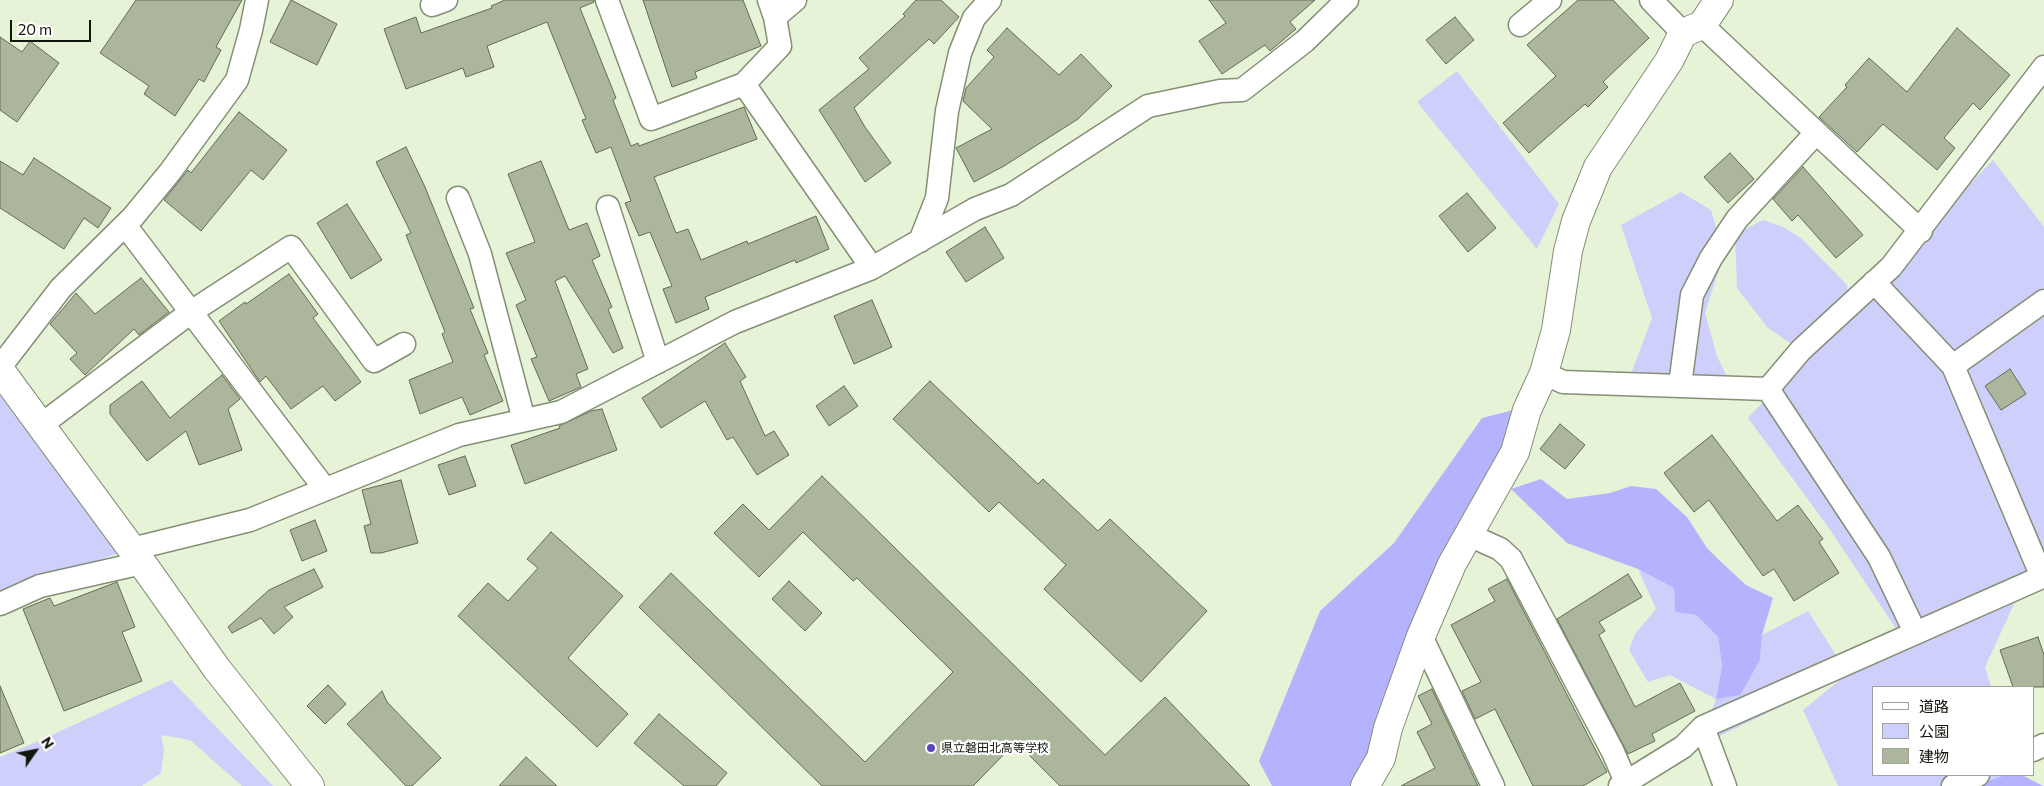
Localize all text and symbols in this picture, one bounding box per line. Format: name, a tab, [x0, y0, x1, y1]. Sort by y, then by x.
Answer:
scale bar	[12, 10, 94, 42]
text: 20 m	[18, 20, 52, 38]
legend	[1872, 686, 2034, 776]
text: 道路	[1919, 697, 1949, 715]
text: 公園	[1919, 722, 1949, 740]
north arrow	[10, 726, 60, 776]
text: N	[38, 734, 58, 752]
place label: 県立磐田北高等学校	[941, 741, 1049, 755]
marker: 県立磐田北高等学校	[925, 742, 937, 754]
text: 建物	[1919, 747, 1949, 765]

